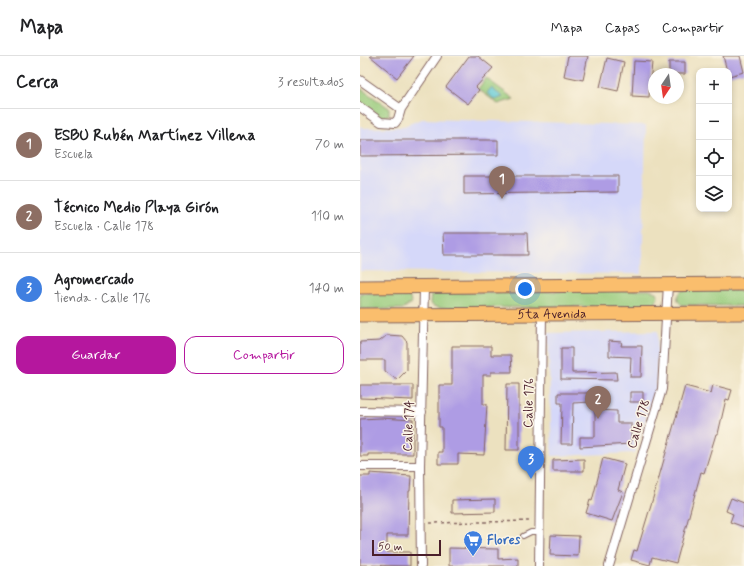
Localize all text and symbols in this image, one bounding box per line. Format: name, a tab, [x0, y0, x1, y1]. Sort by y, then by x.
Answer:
text: Mapa	[20, 15, 63, 40]
text: Mapa	[551, 19, 583, 37]
text: Capas	[605, 19, 640, 37]
text: Compartir	[662, 19, 724, 37]
north arrow	[648, 68, 684, 104]
map controls	[696, 68, 732, 212]
button: +	[696, 68, 732, 104]
text: Cerca	[16, 71, 59, 93]
text: 3 resultados	[278, 74, 344, 91]
button: −	[696, 104, 732, 140]
text: ESBU Rubén Martínez Villena	[54, 126, 255, 146]
text: 1	[26, 136, 32, 153]
text: 70 m	[315, 136, 344, 153]
button: locate	[696, 140, 732, 176]
text: Escuela	[54, 146, 93, 163]
pin: 1	[489, 166, 515, 199]
button: layers	[696, 176, 732, 212]
text: Técnico Medio Playa Girón	[54, 198, 219, 218]
text: 2	[26, 208, 32, 225]
text: 110 m	[311, 208, 344, 225]
text: Escuela · Calle 178	[54, 218, 154, 235]
text: Agromercado	[54, 270, 134, 290]
your location	[515, 279, 535, 299]
text: 3	[26, 280, 32, 297]
text: 140 m	[309, 280, 344, 297]
text: Tienda · Calle 176	[54, 290, 151, 307]
street label: 5ta Avenida	[517, 305, 587, 323]
button: Guardar	[16, 336, 176, 374]
button: Compartir	[184, 336, 344, 374]
street label: Calle 176	[520, 378, 538, 428]
pin: 2	[585, 386, 611, 419]
street label: Calle 178	[623, 397, 655, 451]
street label: Calle 174	[400, 400, 418, 452]
pin: 3	[518, 446, 544, 479]
supermarket icon: Flores	[462, 529, 484, 557]
place label: Flores	[487, 532, 521, 549]
scale bar	[372, 538, 441, 557]
text: 50 m	[378, 540, 403, 554]

